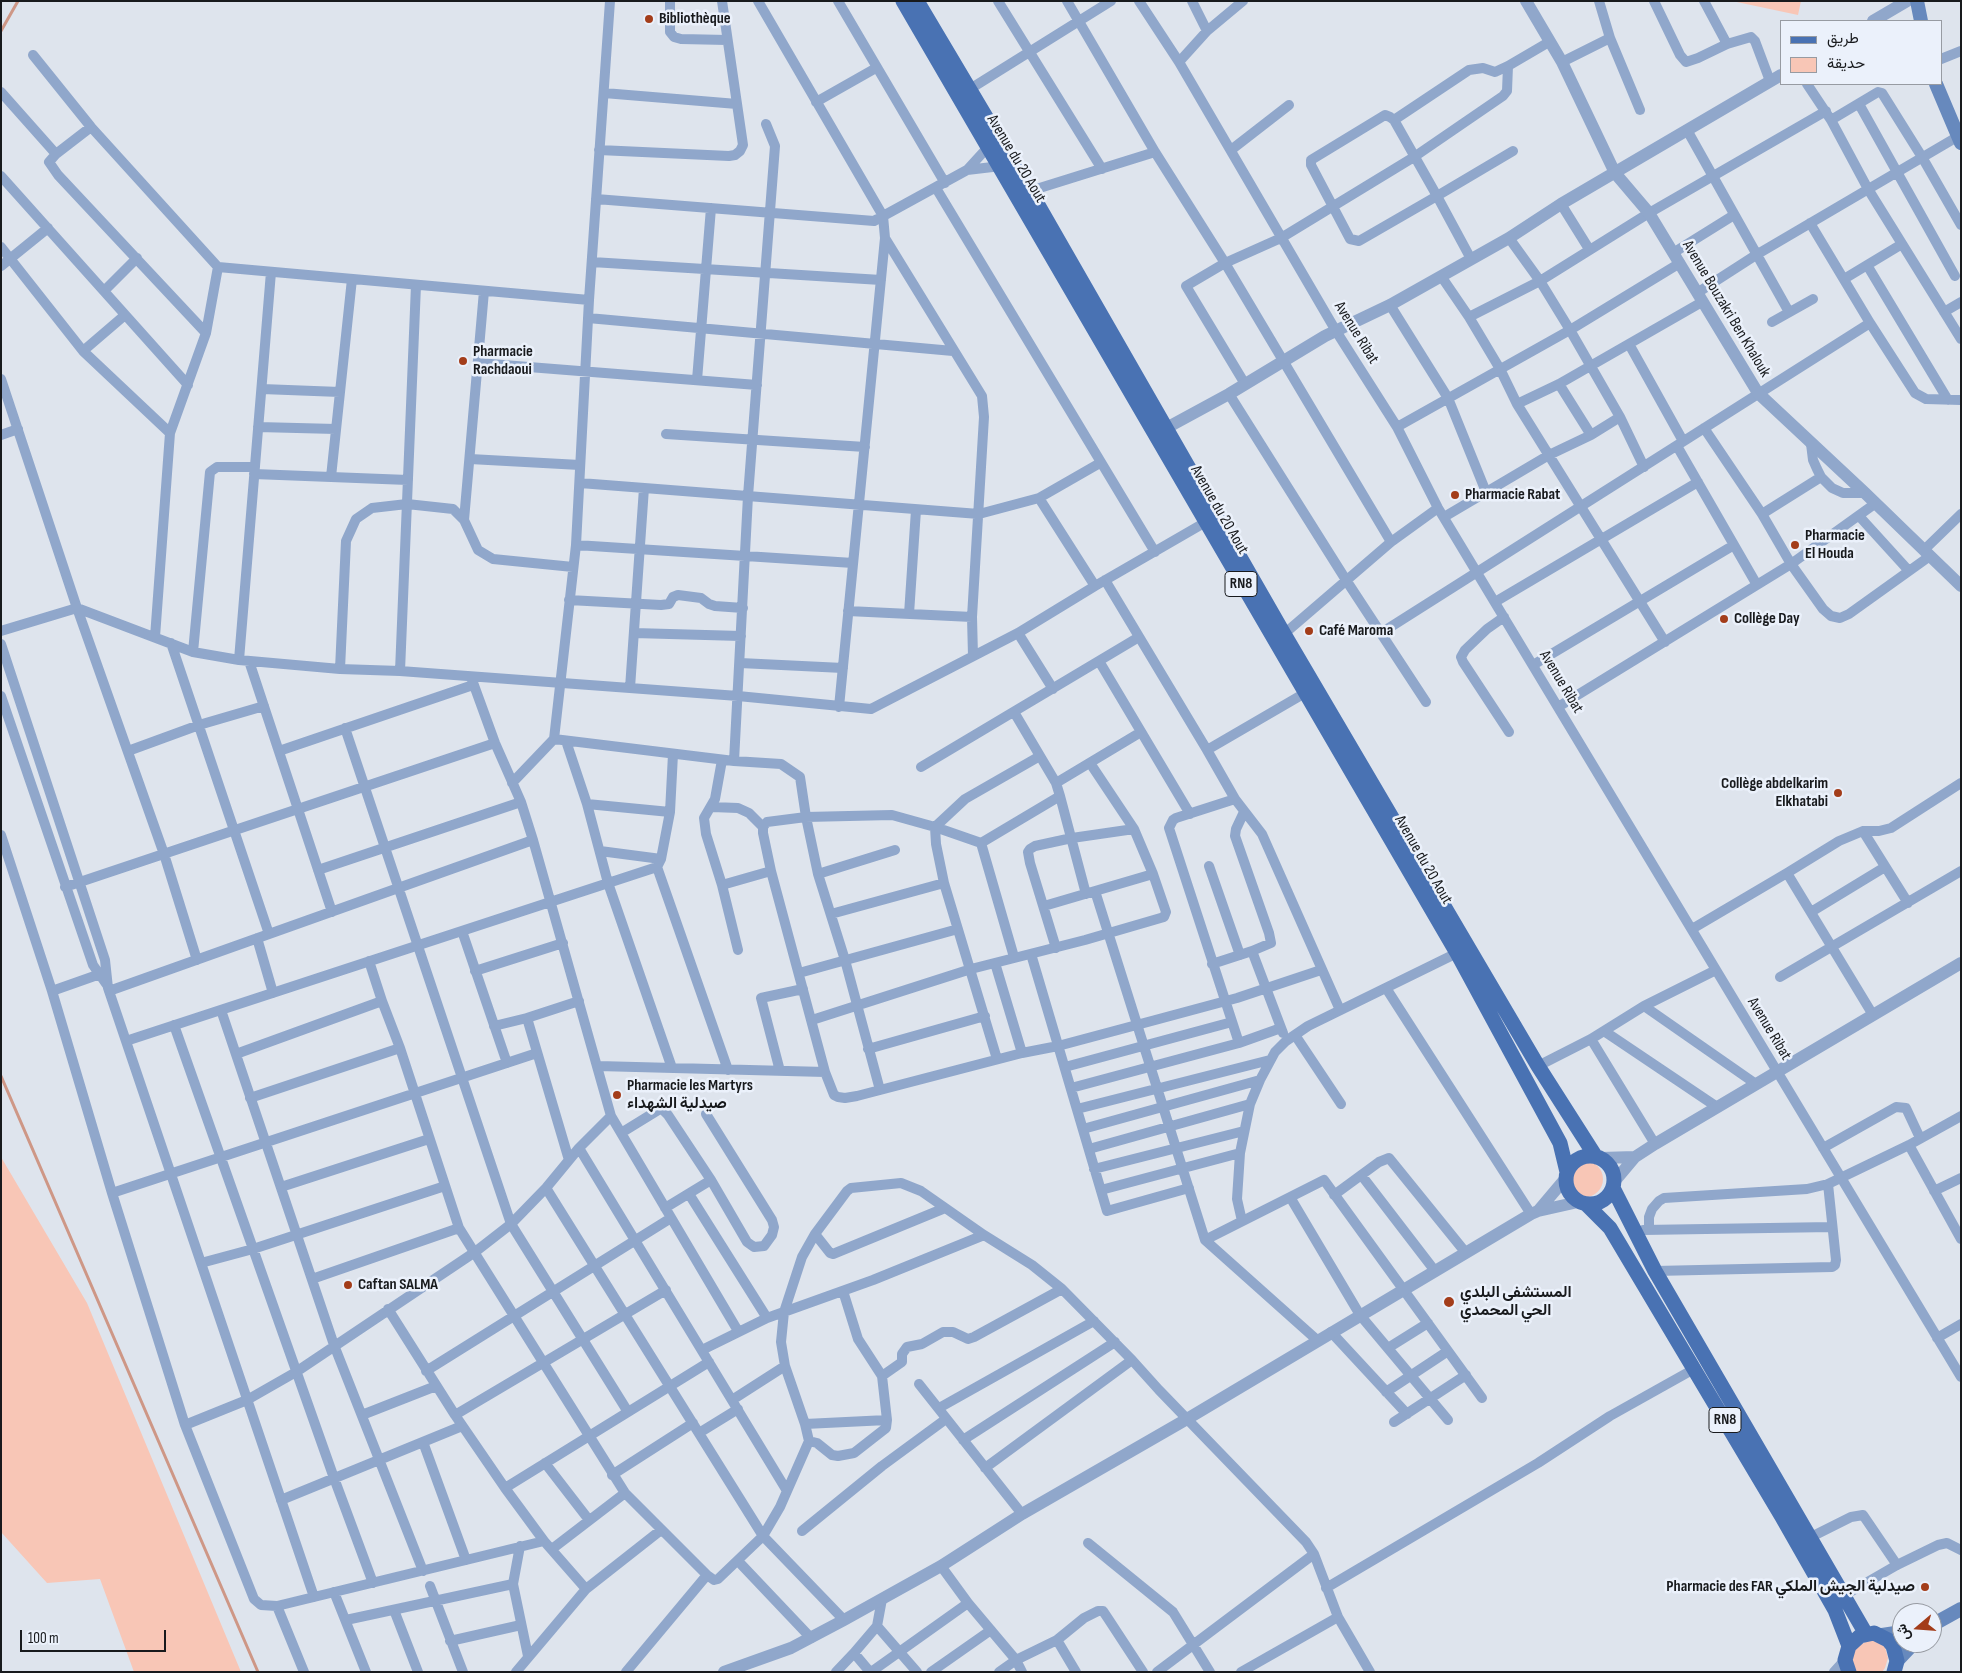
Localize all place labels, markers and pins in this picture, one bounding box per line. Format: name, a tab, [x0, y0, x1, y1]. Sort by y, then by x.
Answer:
place label: Bibliothèque	[659, 9, 731, 29]
marker: Bibliothèque	[643, 13, 655, 25]
place label: Pharmacie Rachdaoui	[473, 342, 533, 380]
marker: Pharmacie Rachdaoui	[457, 355, 469, 367]
place label: Pharmacie Rabat	[1465, 485, 1560, 505]
marker: Pharmacie Rabat	[1449, 489, 1461, 501]
place label: Pharmacie El Houda	[1805, 526, 1865, 564]
marker: Pharmacie El Houda	[1789, 539, 1801, 551]
place label: Collège Day	[1734, 609, 1800, 629]
marker: Collège Day	[1718, 613, 1730, 625]
place label: Café Maroma	[1319, 621, 1393, 641]
marker: Café Maroma	[1303, 625, 1315, 637]
place label: Collège abdelkarim Elkhatabi	[1721, 774, 1828, 812]
marker: Collège abdelkarim Elkhatabi	[1832, 787, 1844, 799]
place label: Pharmacie les Martyrs صيدلية الشهداء	[627, 1076, 753, 1114]
marker: Pharmacie les Martyrs صيدلية الشهداء	[611, 1089, 623, 1101]
place label: Caftan SALMA	[358, 1275, 438, 1295]
marker: Caftan SALMA	[342, 1279, 354, 1291]
place label: المستشفى البلدي الحي المحمدي	[1460, 1283, 1572, 1321]
marker: المستشفى البلدي الحي المحمدي	[1442, 1295, 1456, 1309]
place label: Pharmacie des FAR صيدلية الجيش الملكي	[1666, 1577, 1915, 1597]
marker: Pharmacie des FAR صيدلية الجيش الملكي	[1919, 1581, 1931, 1593]

